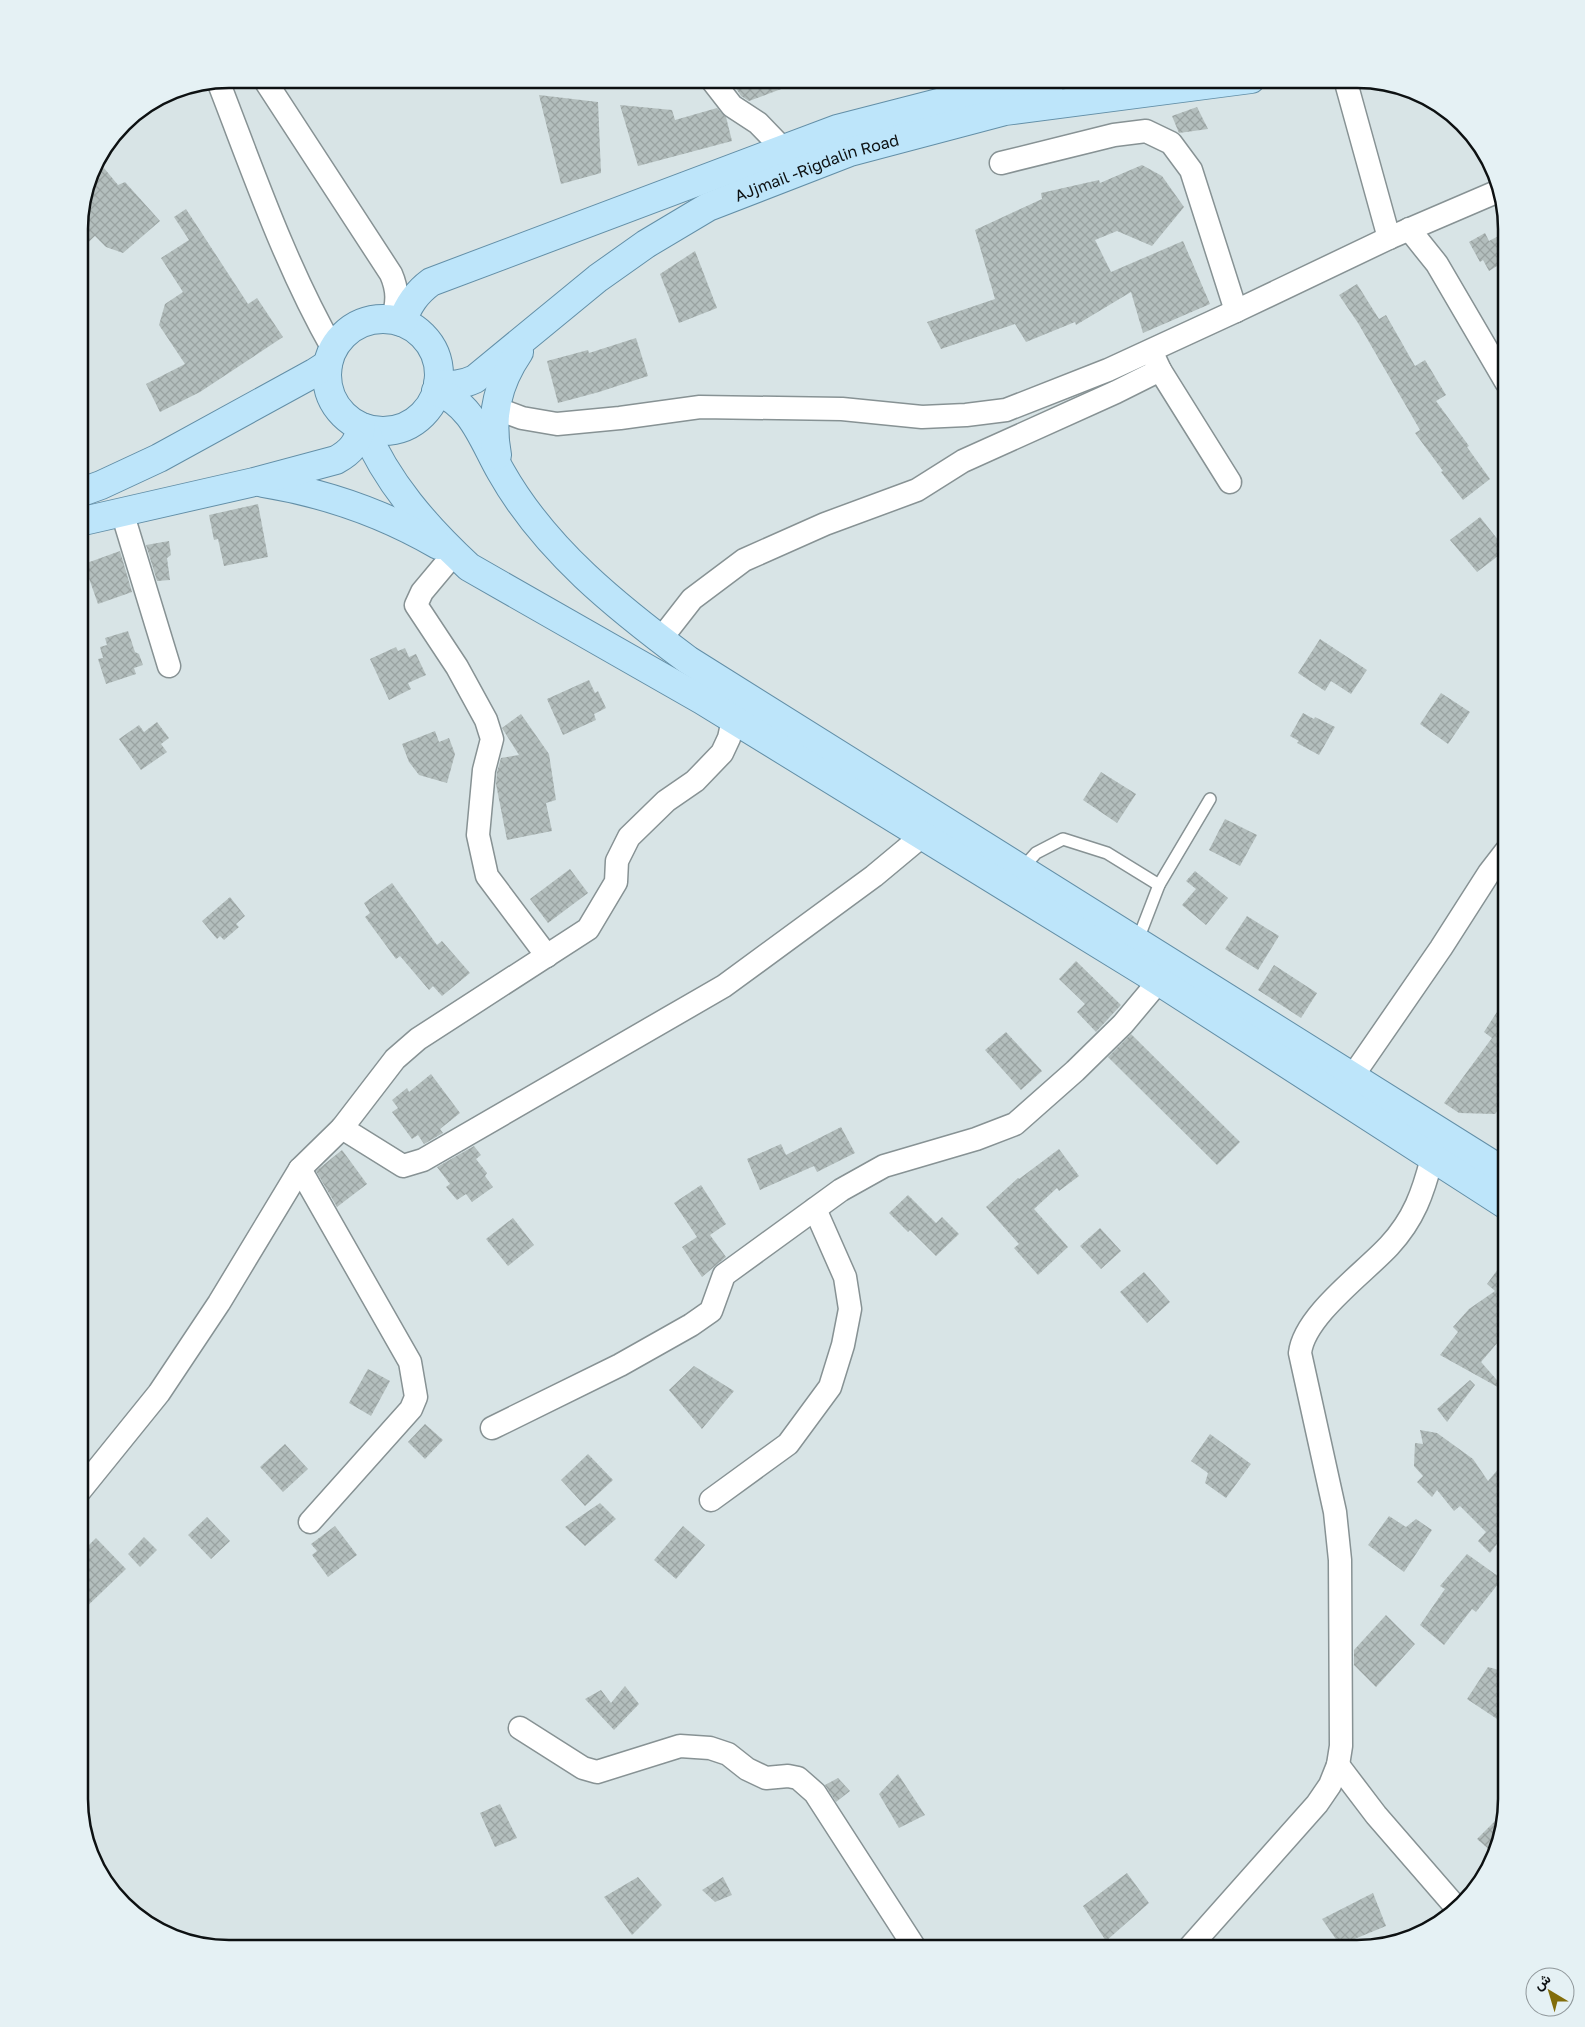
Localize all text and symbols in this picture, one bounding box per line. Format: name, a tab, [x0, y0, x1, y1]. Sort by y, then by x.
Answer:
street label: AJjmail -Rigdalin Road	[732, 129, 901, 206]
north arrow	[1525, 1967, 1575, 2017]
text: ش	[1530, 1969, 1554, 1994]

